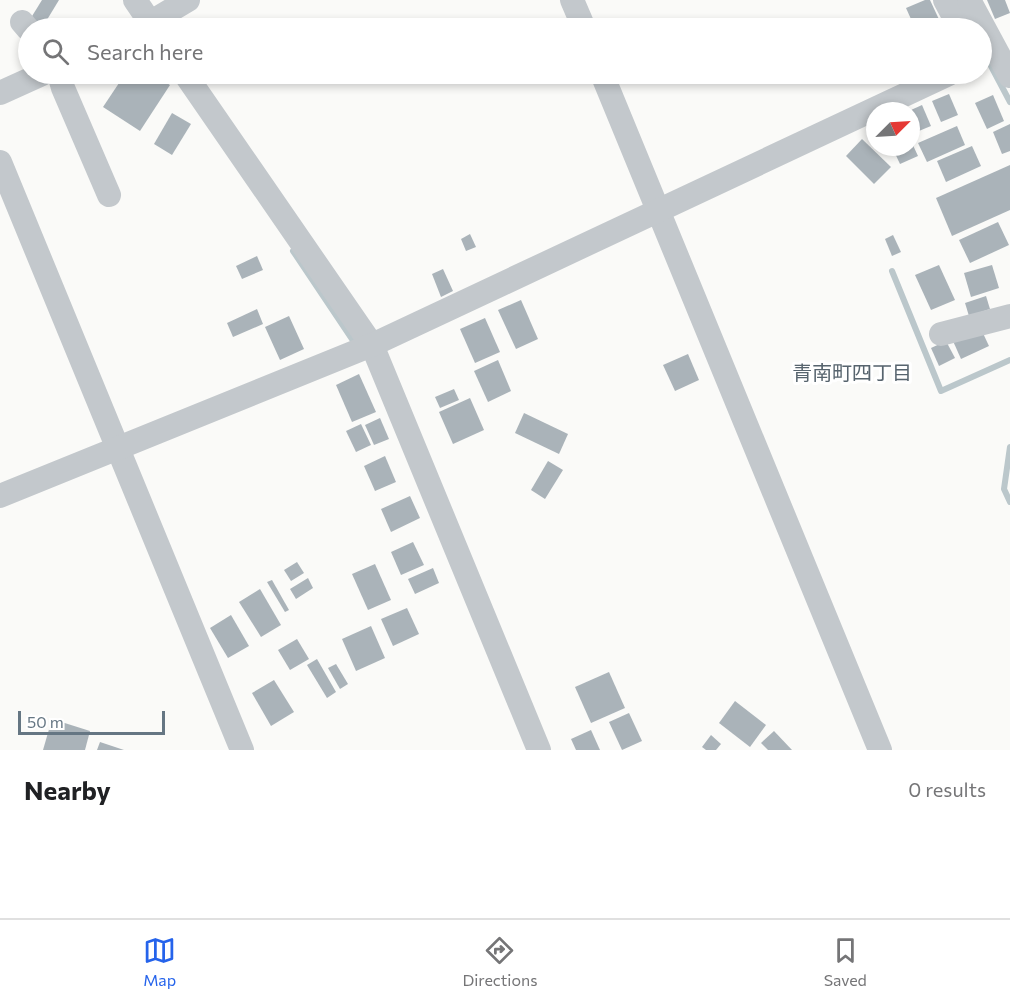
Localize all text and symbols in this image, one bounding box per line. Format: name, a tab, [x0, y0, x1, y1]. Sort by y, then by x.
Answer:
search box	[18, 18, 992, 84]
icon: search	[39, 35, 72, 68]
text: Search here	[87, 38, 203, 65]
north arrow	[866, 102, 920, 156]
district label: 青南町四丁目	[792, 360, 912, 384]
scale bar	[18, 708, 165, 736]
text: 50 m	[27, 712, 64, 731]
text: Nearby	[24, 774, 111, 805]
text: 0 results	[908, 777, 986, 801]
tab: Map	[143, 934, 176, 989]
tab: Directions	[462, 934, 537, 989]
tab: Saved	[824, 934, 867, 989]

